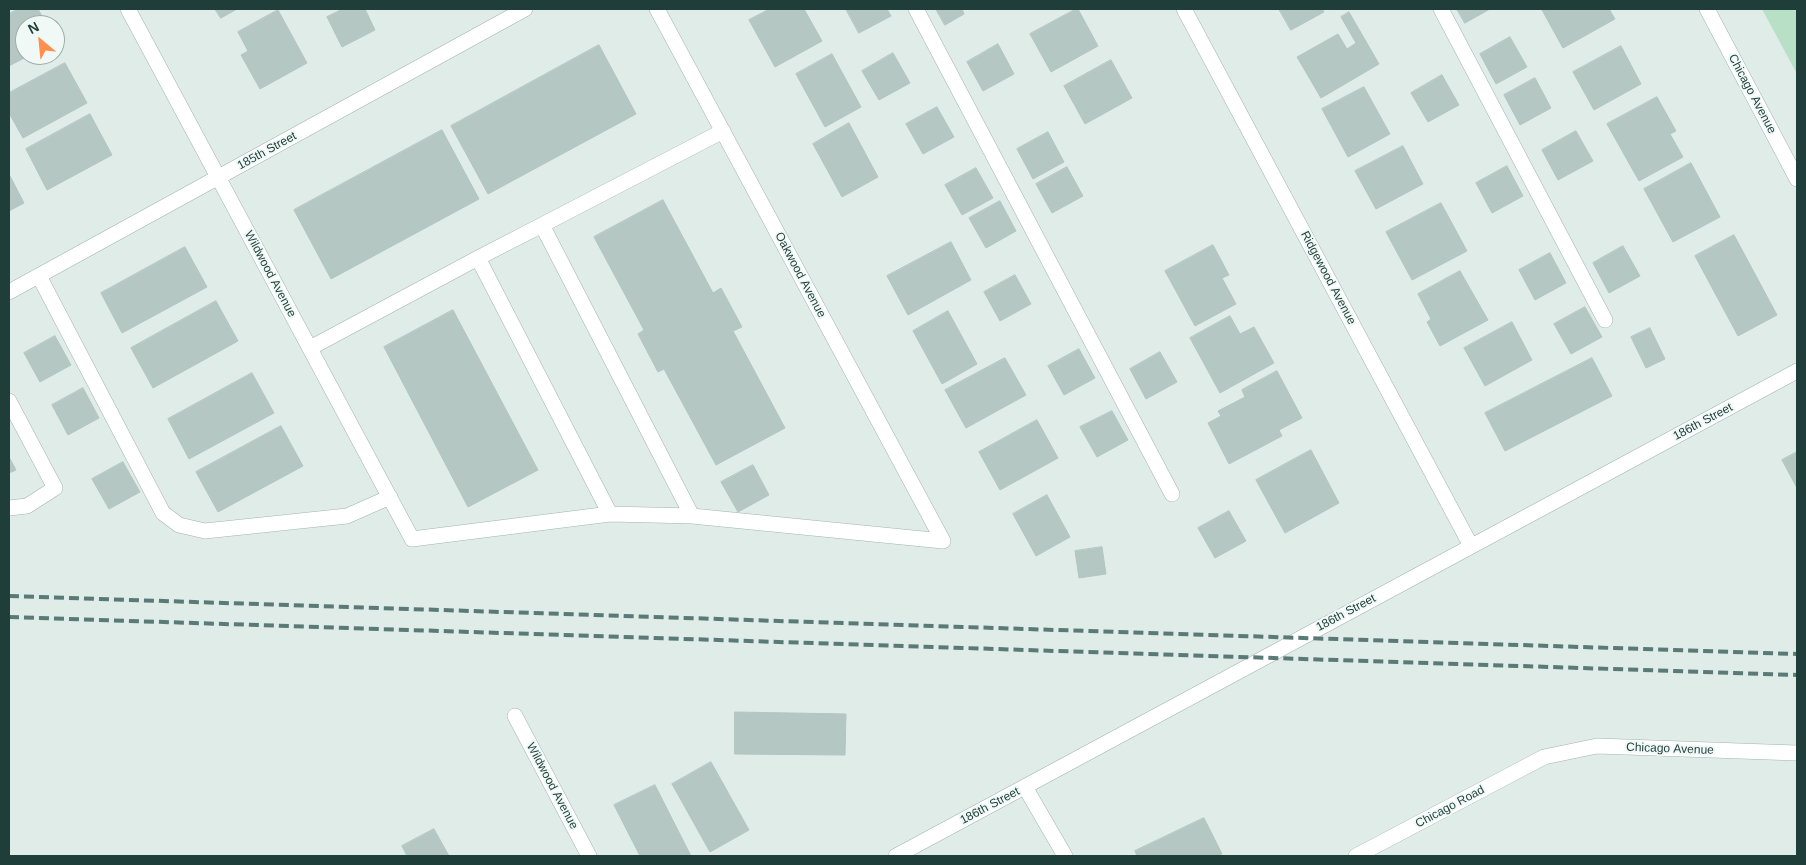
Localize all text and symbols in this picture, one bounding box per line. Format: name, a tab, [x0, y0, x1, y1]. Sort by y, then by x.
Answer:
north arrow	[15, 15, 65, 65]
text: N	[25, 18, 42, 37]
street label: Chicago Avenue	[1725, 52, 1779, 136]
street label: 185th Street	[235, 129, 299, 173]
street label: Wildwood Avenue	[241, 228, 299, 320]
street label: Ridgewood Avenue	[1297, 229, 1359, 327]
street label: Oakwood Avenue	[771, 230, 829, 320]
street label: 186th Street	[1671, 400, 1735, 444]
street label: 186th Street	[1314, 591, 1378, 635]
street label: Wildwood Avenue	[523, 740, 581, 832]
street label: Chicago Avenue	[1626, 740, 1714, 758]
street label: Chicago Road	[1413, 783, 1487, 831]
street label: 186th Street	[958, 784, 1022, 828]

